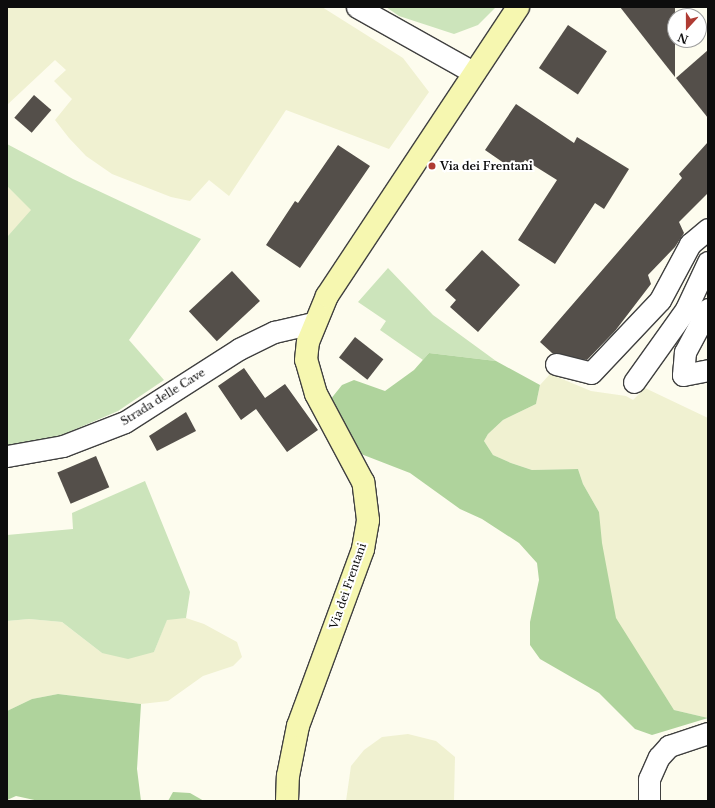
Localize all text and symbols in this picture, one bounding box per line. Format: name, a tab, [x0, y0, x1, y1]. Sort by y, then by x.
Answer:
north arrow	[667, 8, 707, 48]
text: N	[676, 30, 690, 47]
place label: Via dei Frentani	[440, 159, 533, 173]
marker: Via dei Frentani	[427, 161, 437, 171]
street label: Strada delle Cave	[118, 366, 208, 428]
street label: Via dei Frentani	[327, 541, 369, 631]

